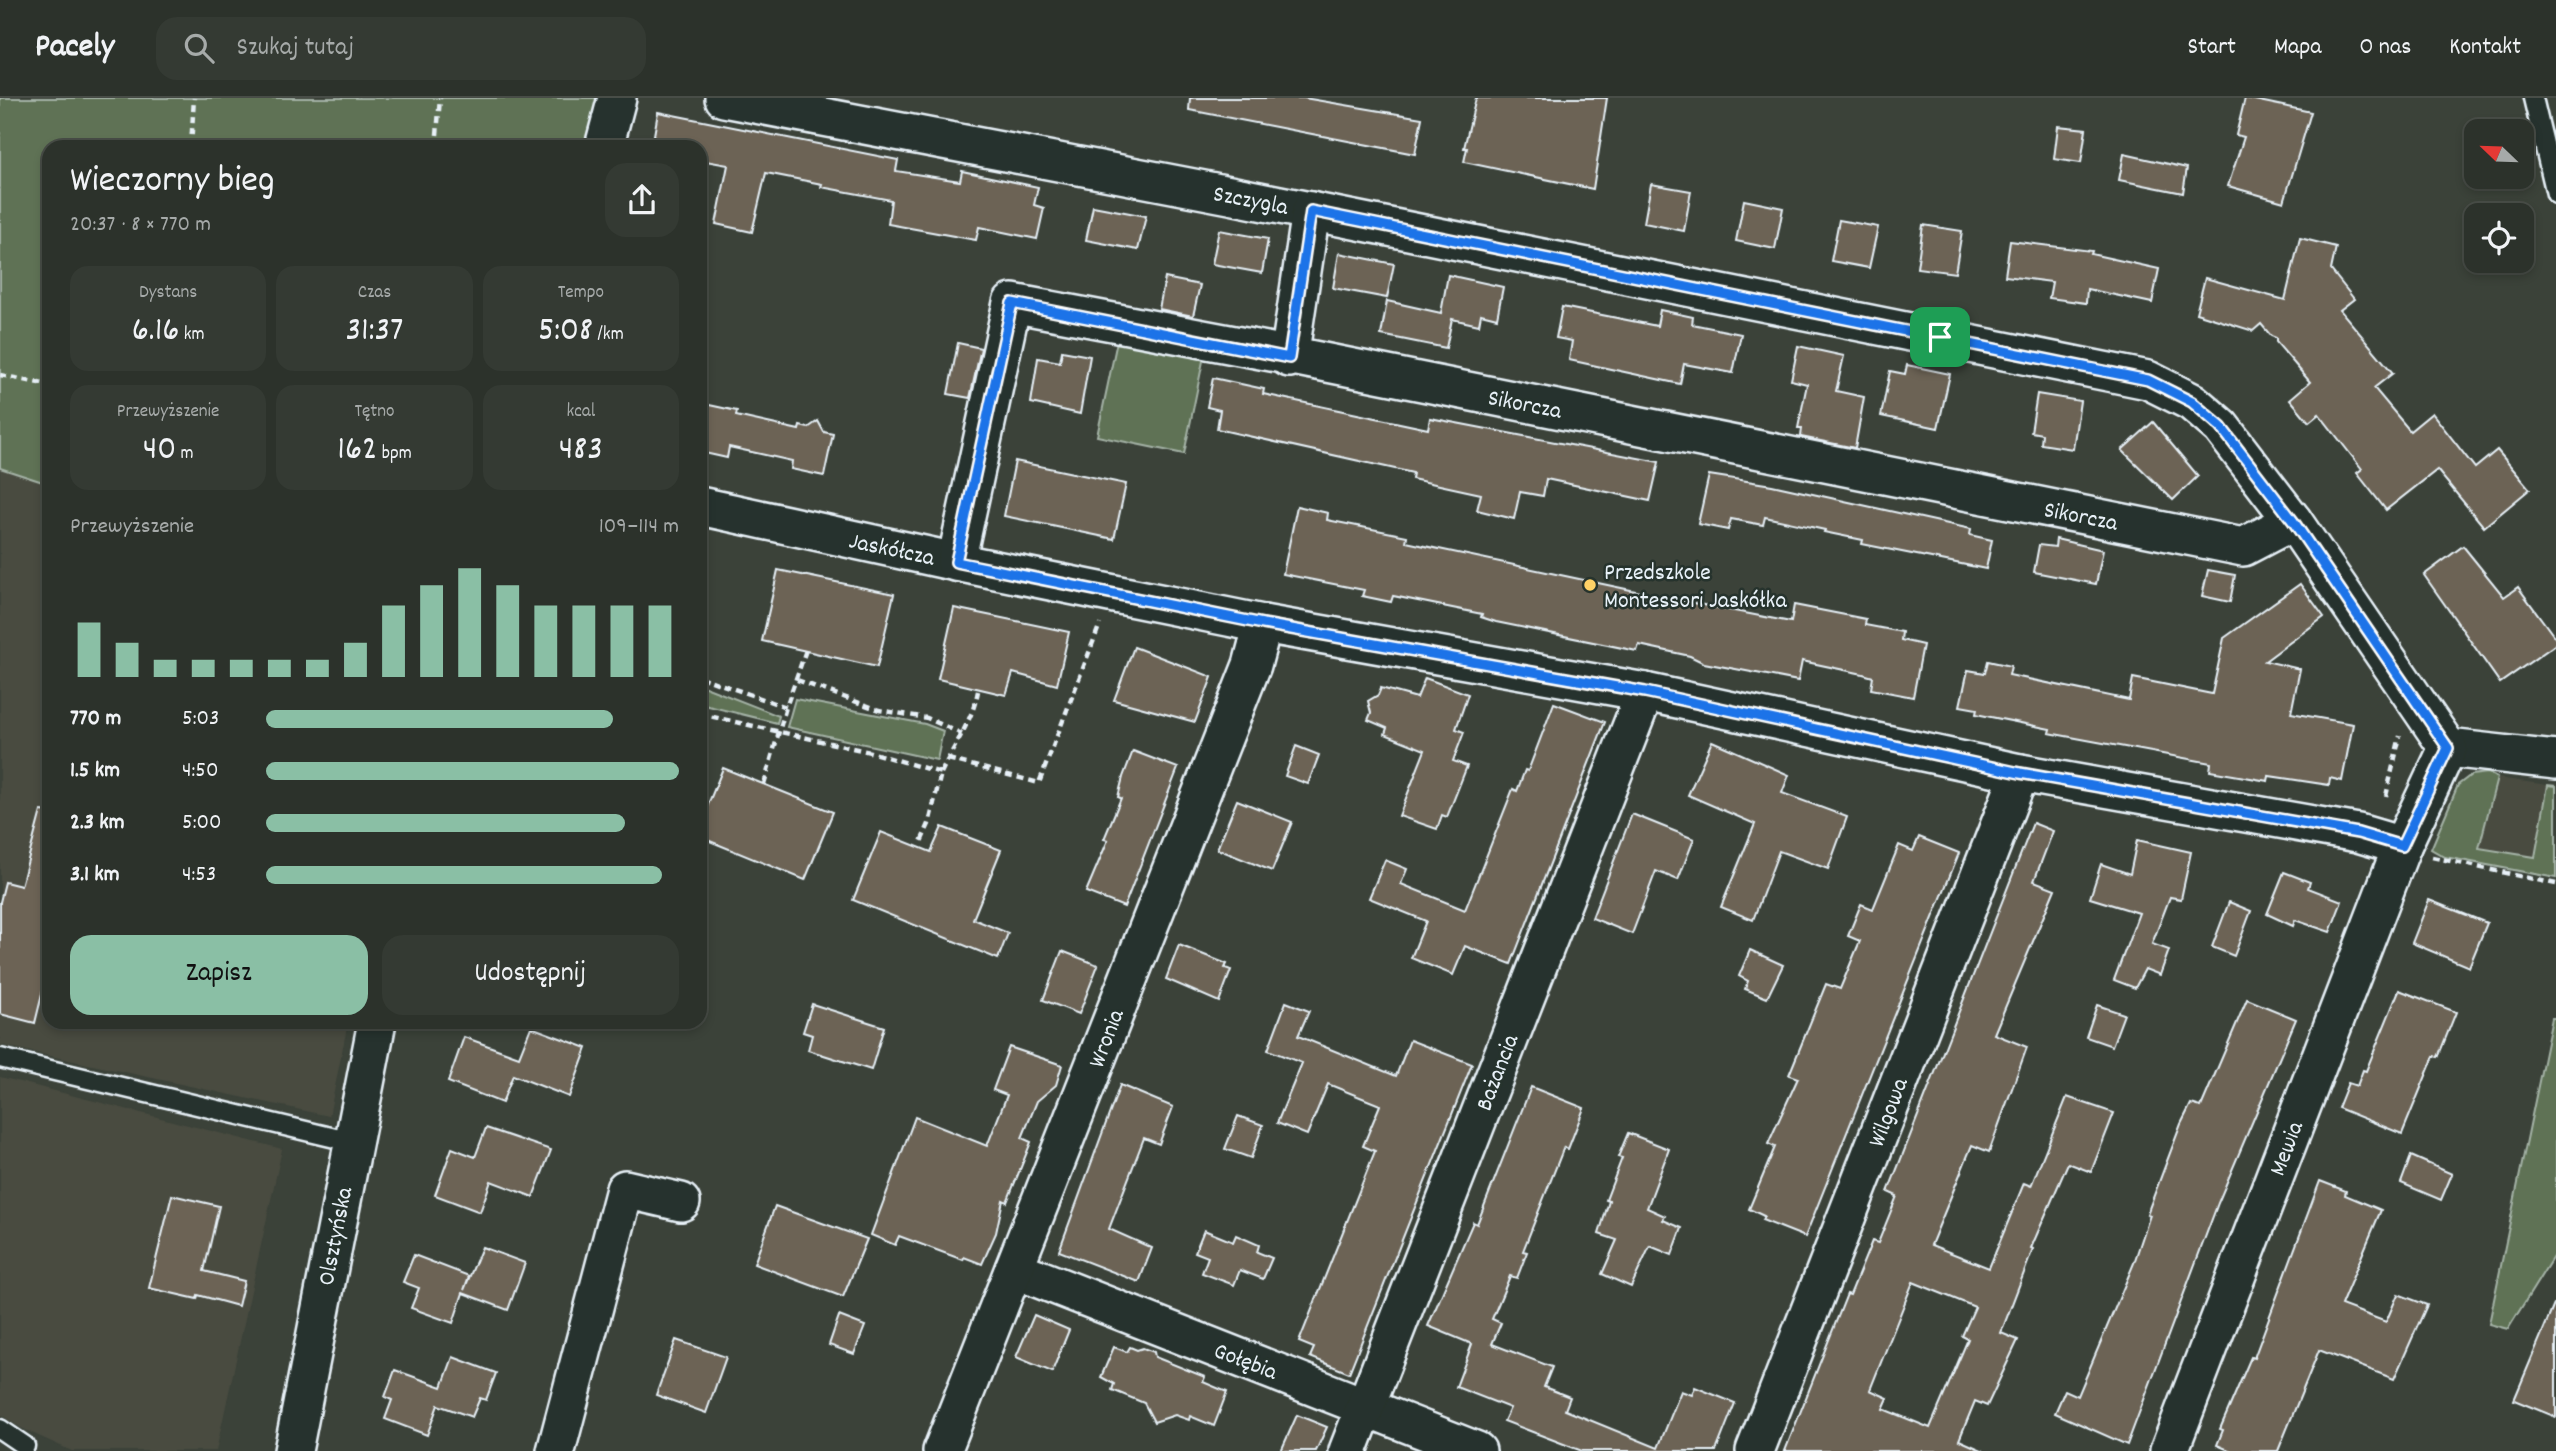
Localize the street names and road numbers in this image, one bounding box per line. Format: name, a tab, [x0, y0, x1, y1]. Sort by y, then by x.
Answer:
street label: Szczygla	[1210, 178, 1292, 226]
street label: Sikorcza	[1485, 382, 1565, 430]
street label: Sikorcza	[2041, 494, 2121, 542]
street label: Jaskółcza	[845, 525, 938, 577]
street label: Wronia	[1081, 1004, 1135, 1073]
street label: Bażancia	[1469, 1029, 1529, 1116]
street label: Wilgowa	[1861, 1073, 1919, 1153]
street label: Mewia	[2262, 1116, 2314, 1181]
street label: Olsztyńska	[311, 1184, 363, 1289]
street label: Gołębia	[1208, 1335, 1282, 1391]

